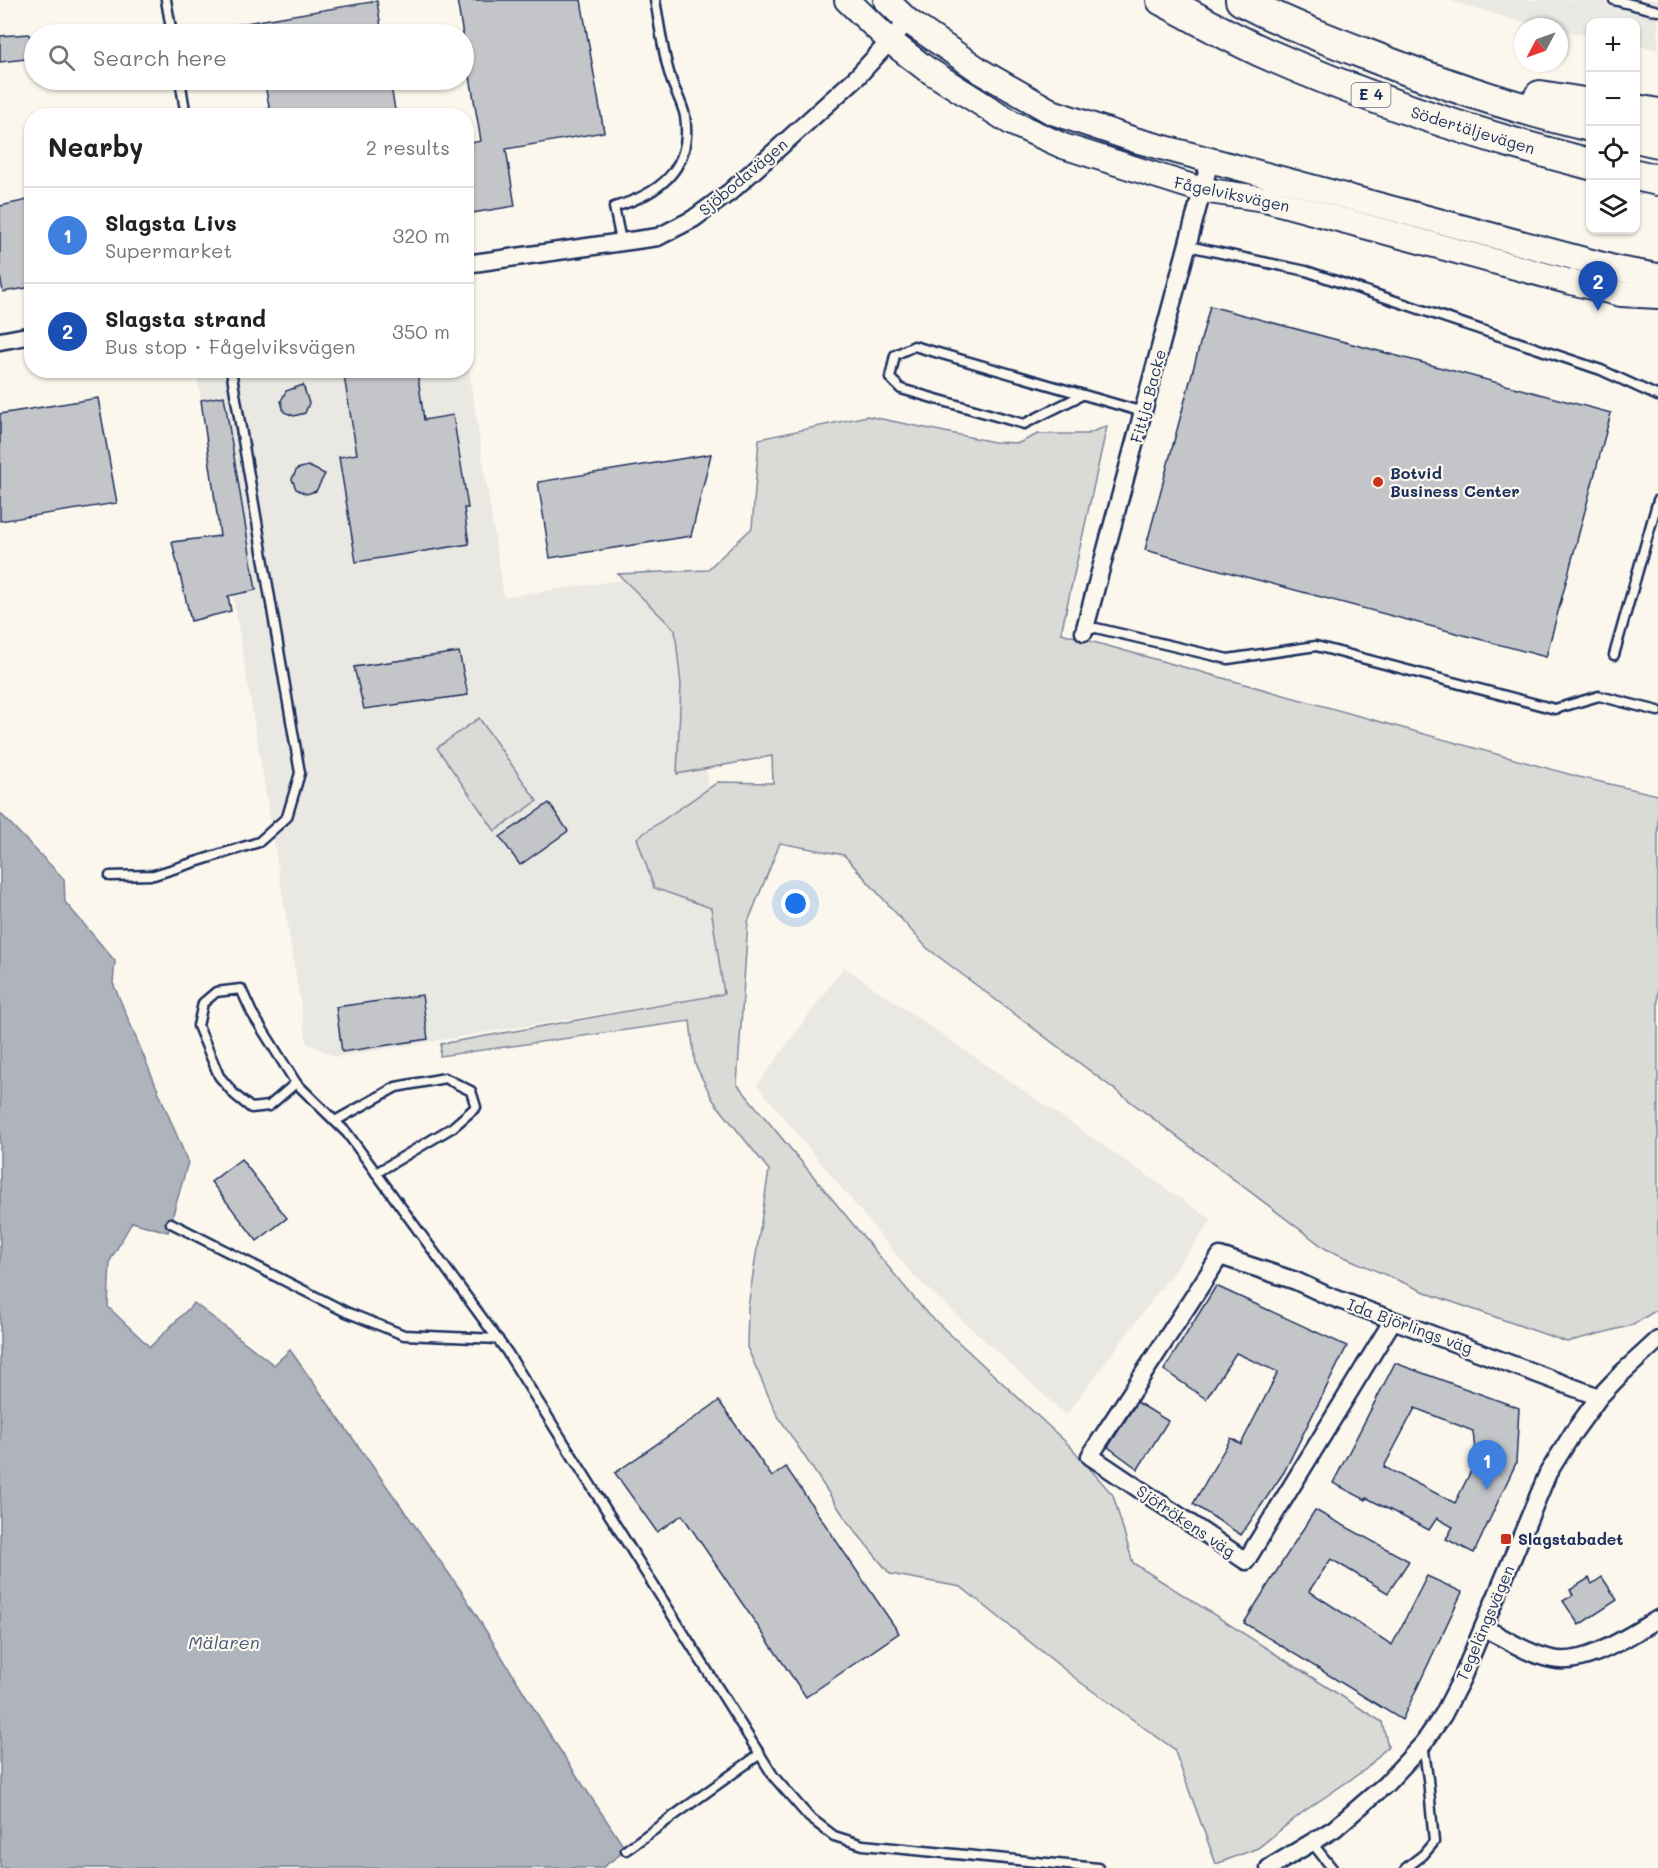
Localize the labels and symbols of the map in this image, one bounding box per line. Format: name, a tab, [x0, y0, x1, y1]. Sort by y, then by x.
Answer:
north arrow	[1514, 18, 1568, 72]
road number: E 4	[1352, 83, 1390, 107]
street label: Södertäljevägen	[1409, 101, 1538, 158]
street label: Sjöbodavägen	[694, 133, 791, 220]
street label: Fågelviksvägen	[1172, 171, 1292, 216]
pin: 2	[1578, 262, 1618, 311]
street label: Fittja Backe	[1125, 347, 1170, 445]
place label: Botvid Business Center	[1390, 462, 1520, 501]
marker: Botvid Business Center	[1371, 475, 1385, 489]
your location	[781, 889, 810, 918]
street label: Ida Björlings väg	[1345, 1293, 1476, 1358]
pin: 1	[1468, 1440, 1506, 1490]
street label: Sjöfrökens väg	[1133, 1480, 1240, 1561]
place label: Slagstabadet	[1518, 1528, 1623, 1549]
marker: Slagstabadet	[1499, 1532, 1513, 1546]
street label: Tegelängsvägen	[1451, 1562, 1518, 1684]
water label: Mälaren	[188, 1630, 260, 1654]

